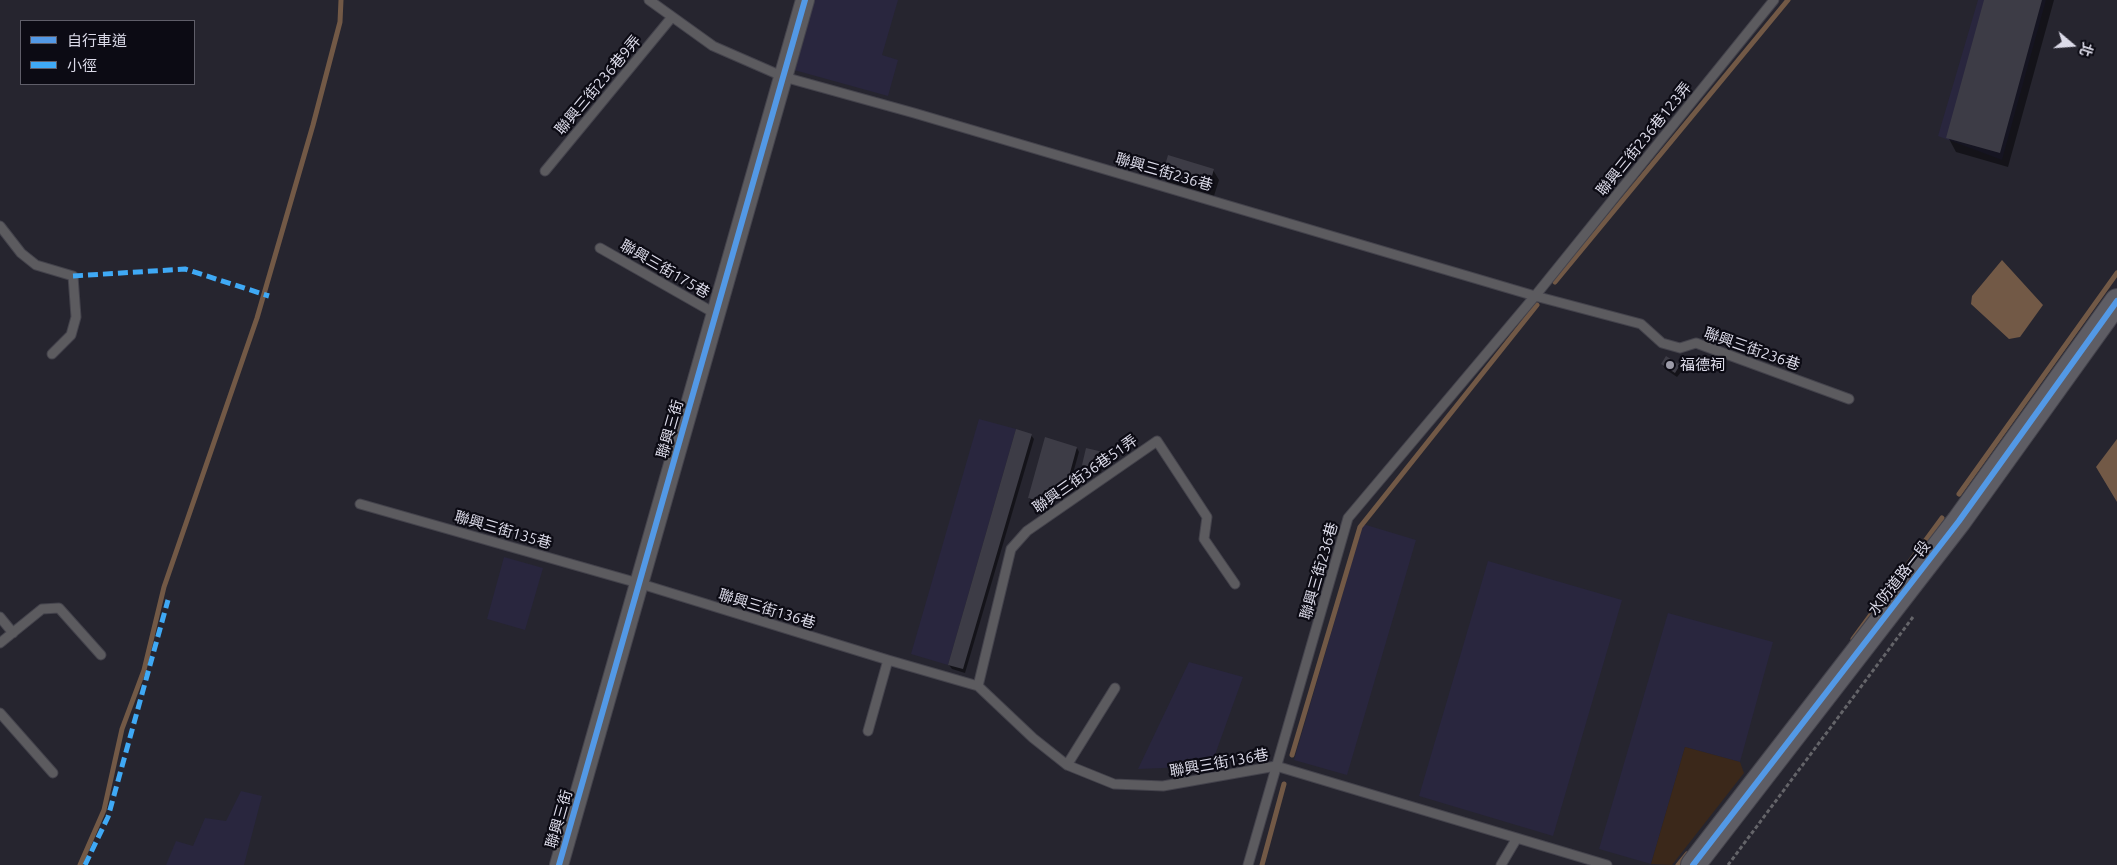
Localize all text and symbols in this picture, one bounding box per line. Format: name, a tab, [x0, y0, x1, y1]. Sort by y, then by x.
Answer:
legend	[20, 20, 195, 85]
north arrow	[2047, 20, 2097, 70]
text: 自行車道	[67, 32, 127, 49]
street label: 聯興三街236巷9弄	[551, 32, 645, 138]
text: 北	[2076, 41, 2096, 59]
text: 小徑	[67, 57, 97, 74]
street label: 聯興三街236巷123弄	[1593, 79, 1695, 199]
street label: 聯興三街236巷	[1113, 150, 1215, 194]
street label: 聯興三街175巷	[617, 236, 713, 302]
street label: 聯興三街236巷	[1702, 324, 1802, 374]
place label: 福德祠	[1680, 356, 1725, 374]
marker: 福德祠	[1664, 359, 1676, 371]
street label: 聯興三街	[653, 398, 687, 460]
street label: 聯興三街36巷51弄	[1029, 431, 1141, 517]
street label: 聯興三街135巷	[452, 508, 554, 552]
street label: 聯興三街236巷	[1297, 520, 1341, 622]
street label: 水防道路一段	[1864, 537, 1934, 619]
street label: 聯興三街136巷	[716, 586, 818, 632]
street label: 聯興三街136巷	[1168, 745, 1270, 781]
street label: 聯興三街	[542, 788, 576, 850]

